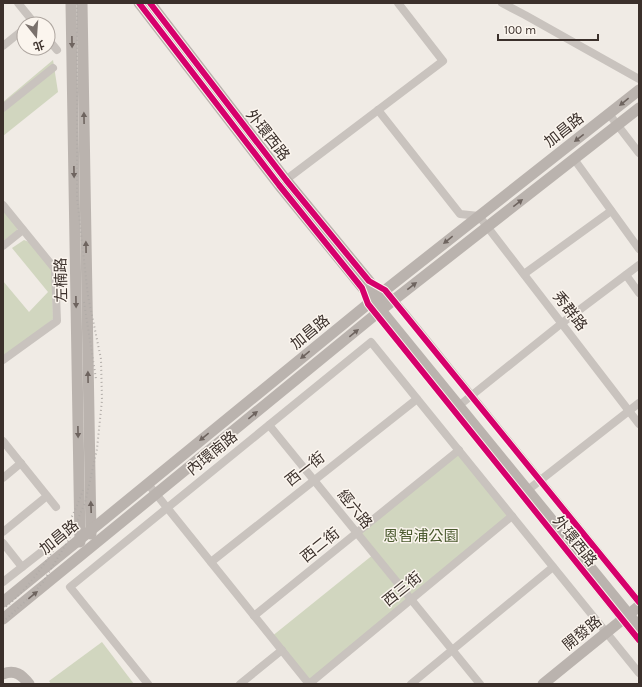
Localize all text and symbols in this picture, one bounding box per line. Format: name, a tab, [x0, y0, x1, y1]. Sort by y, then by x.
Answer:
north arrow	[16, 16, 56, 56]
scale bar	[498, 16, 598, 42]
text: 100 m	[504, 23, 536, 37]
one-way arrow	[69, 36, 75, 49]
text: 北	[32, 37, 46, 53]
one-way arrow	[619, 98, 630, 106]
street label: 外環西路	[242, 106, 294, 164]
street label: 加昌路	[541, 109, 587, 151]
one-way arrow	[81, 111, 87, 124]
one-way arrow	[573, 134, 584, 142]
one-way arrow	[71, 166, 77, 179]
one-way arrow	[513, 198, 524, 207]
one-way arrow	[443, 235, 454, 244]
one-way arrow	[83, 240, 89, 253]
street label: 左楠路	[52, 257, 70, 303]
one-way arrow	[407, 282, 418, 290]
street label: 秀群路	[549, 288, 591, 334]
one-way arrow	[73, 296, 79, 309]
street label: 加昌路	[287, 311, 333, 353]
one-way arrow	[348, 329, 359, 337]
one-way arrow	[300, 351, 311, 360]
one-way arrow	[85, 370, 91, 383]
one-way arrow	[248, 411, 259, 420]
one-way arrow	[75, 426, 81, 439]
street label: 內環南路	[183, 427, 241, 479]
one-way arrow	[199, 433, 210, 442]
street label: 西一街	[282, 448, 328, 490]
street label: 經六路	[334, 486, 376, 532]
one-way arrow	[87, 501, 94, 513]
street label: 外環西路	[549, 512, 601, 570]
street label: 加昌路	[36, 516, 82, 558]
street label: 西二街	[297, 524, 343, 566]
park label: 恩智浦公園	[383, 527, 459, 545]
street label: 西三街	[379, 568, 425, 610]
one-way arrow	[28, 590, 39, 599]
street label: 開發路	[559, 612, 605, 654]

